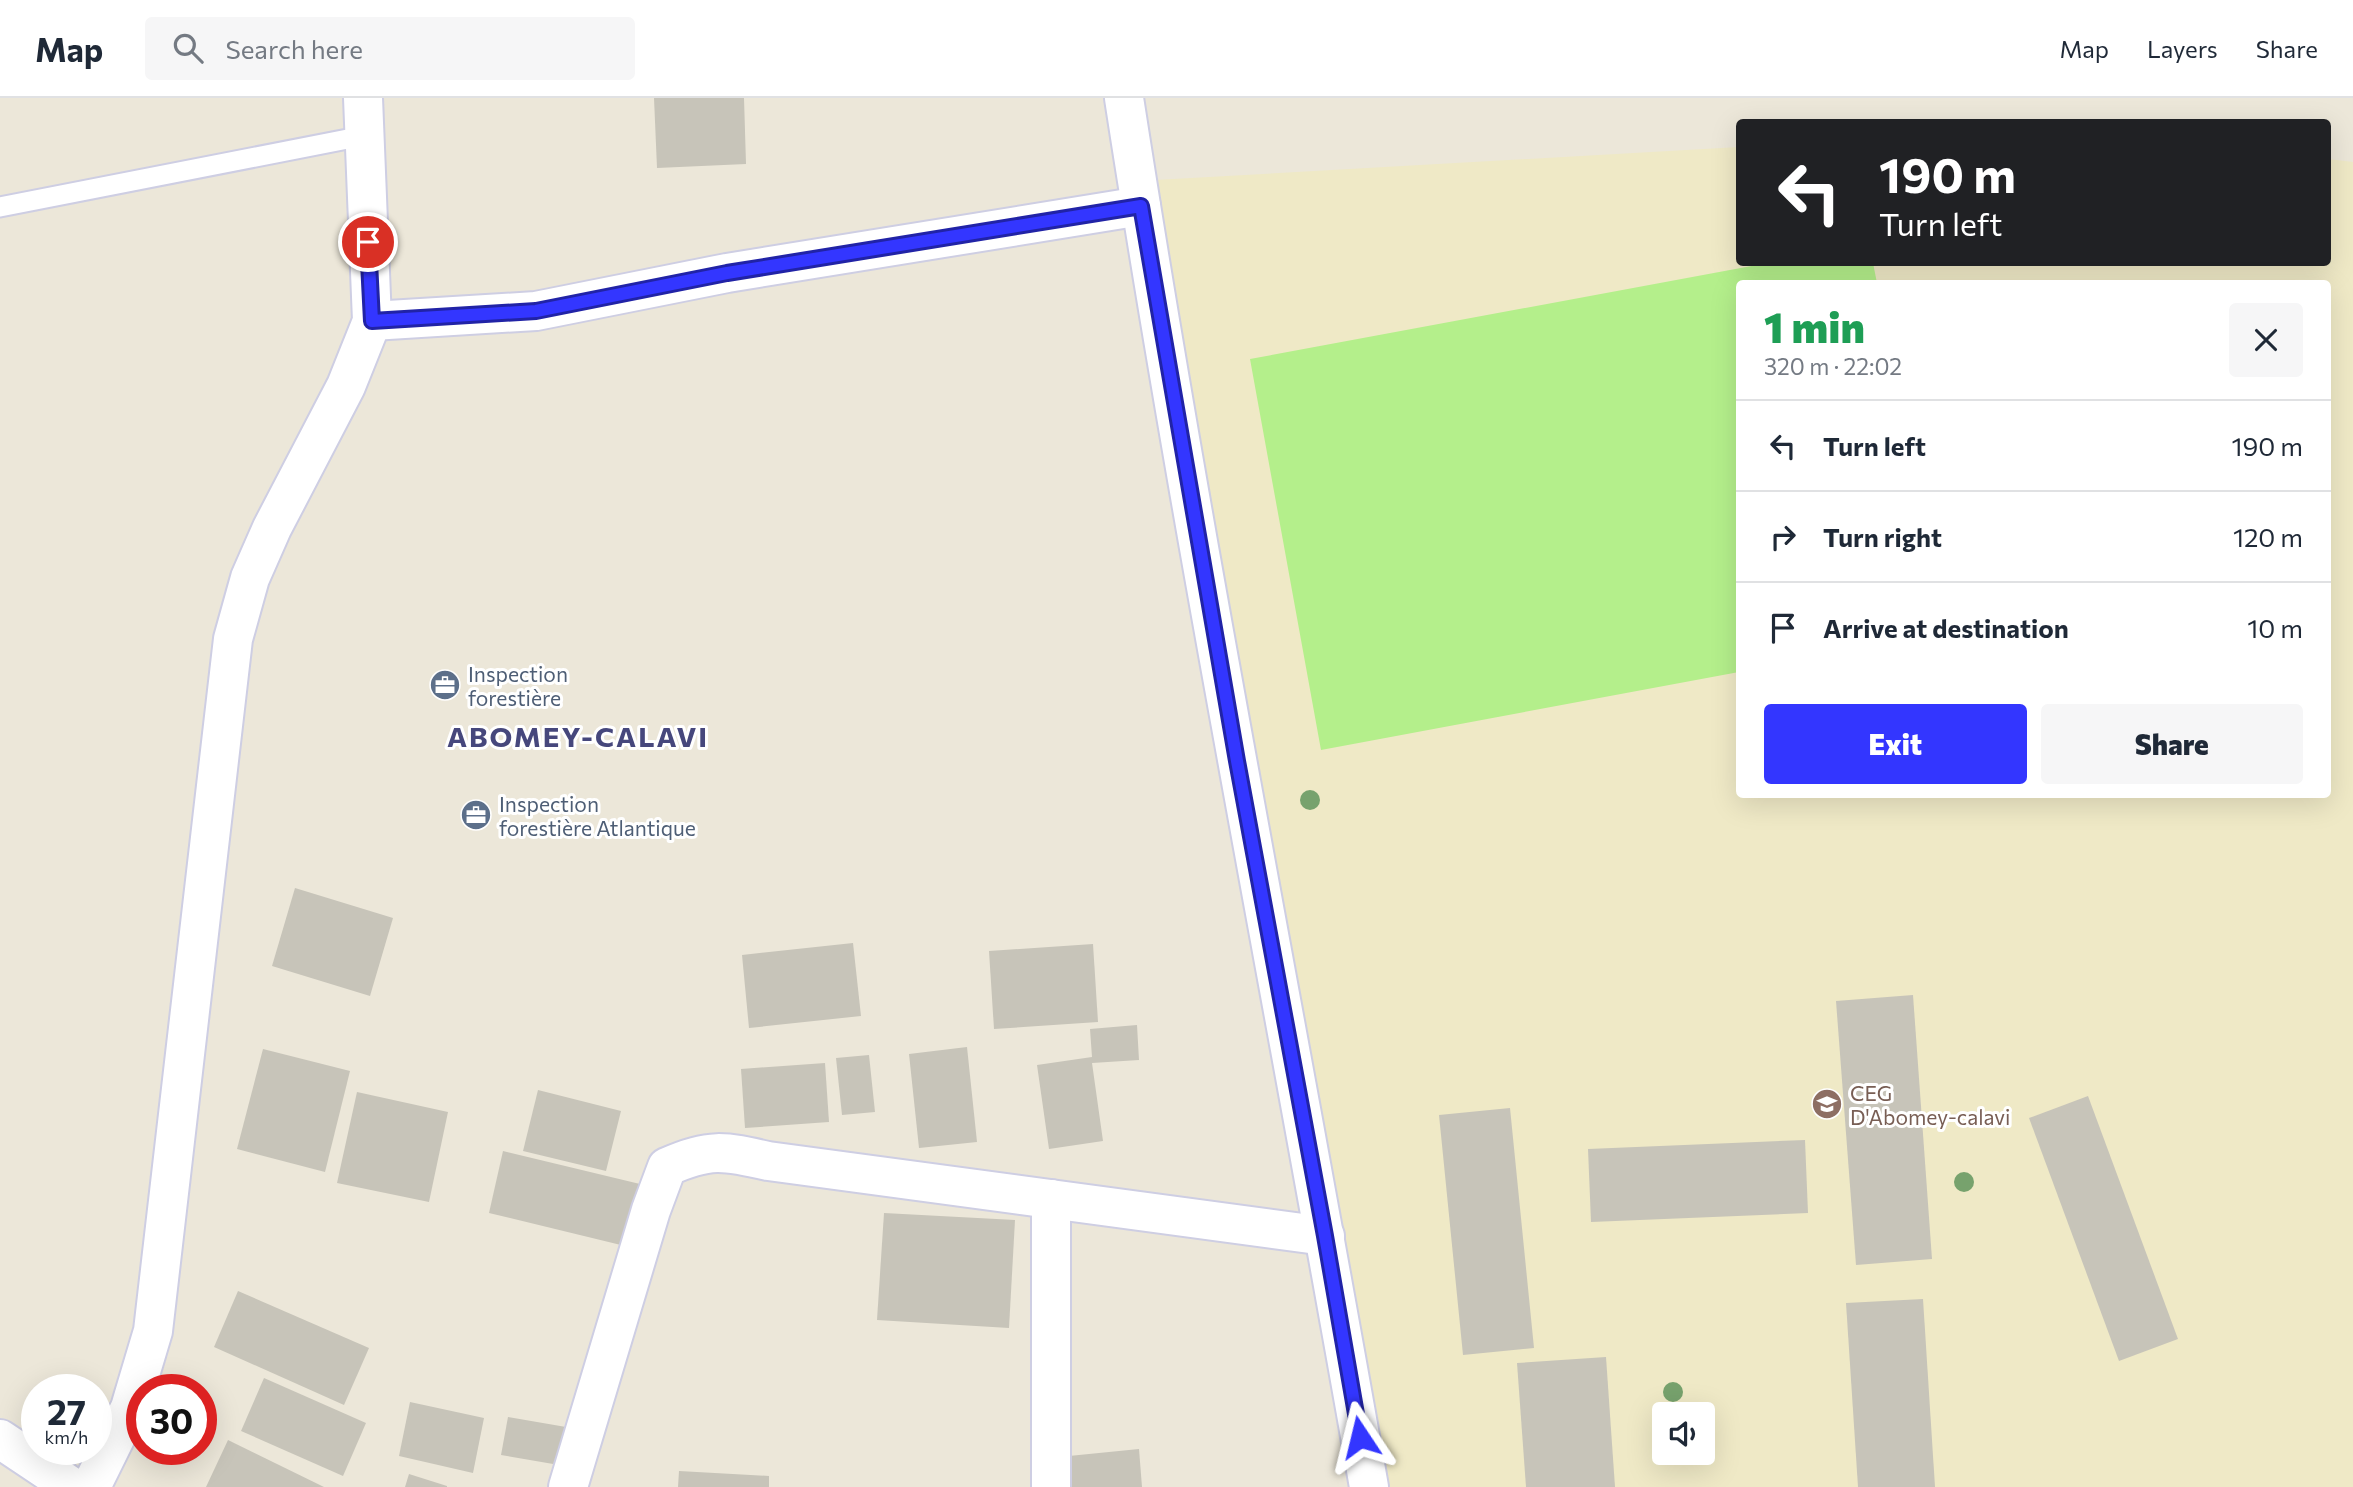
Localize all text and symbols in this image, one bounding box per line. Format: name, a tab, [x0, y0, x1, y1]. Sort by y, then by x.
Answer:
search box	[145, 17, 635, 80]
text: Map	[35, 28, 103, 69]
icon: search	[169, 29, 207, 67]
text: Search here	[225, 33, 363, 64]
text: Map	[2060, 34, 2109, 63]
text: Layers	[2147, 34, 2218, 63]
text: Share	[2256, 34, 2318, 63]
text: 190 m	[1879, 143, 2016, 203]
icon: left	[1764, 147, 1855, 238]
text: Turn left	[1879, 203, 2003, 243]
pin	[338, 212, 398, 272]
icon: arrive	[349, 223, 387, 261]
text: 1 min	[1764, 300, 1865, 352]
button: close	[2229, 303, 2303, 377]
text: 320 m · 22:02	[1764, 352, 1902, 380]
icon: left	[1764, 427, 1802, 465]
text: Turn left	[1823, 430, 1926, 461]
text: 190 m	[2231, 430, 2303, 461]
icon: right	[1764, 518, 1802, 556]
text: Turn right	[1823, 521, 1942, 552]
text: 120 m	[2233, 521, 2303, 552]
icon: arrive	[1764, 609, 1802, 647]
text: Arrive at destination	[1823, 612, 2069, 643]
text: 10 m	[2247, 612, 2303, 643]
place label: Inspection forestière	[468, 661, 568, 710]
office icon: Inspection forestière	[428, 668, 462, 702]
button: Exit	[1764, 704, 2027, 784]
button: Share	[2041, 704, 2303, 784]
district label: ABOMEY-CALAVI	[447, 719, 709, 753]
place label: Inspection forestière Atlantique	[499, 791, 696, 840]
office icon: Inspection forestière Atlantique	[459, 798, 493, 832]
place label: CEG D'Abomey-calavi	[1850, 1080, 2011, 1129]
school or university icon: CEG D'Abomey-calavi	[1810, 1087, 1844, 1121]
speed limit sign: 30	[126, 1374, 217, 1465]
text: 27	[47, 1389, 86, 1432]
position arrow	[1323, 1400, 1397, 1474]
map controls	[1652, 1402, 1715, 1465]
button: sound	[1652, 1402, 1715, 1465]
text: km/h	[45, 1426, 88, 1448]

